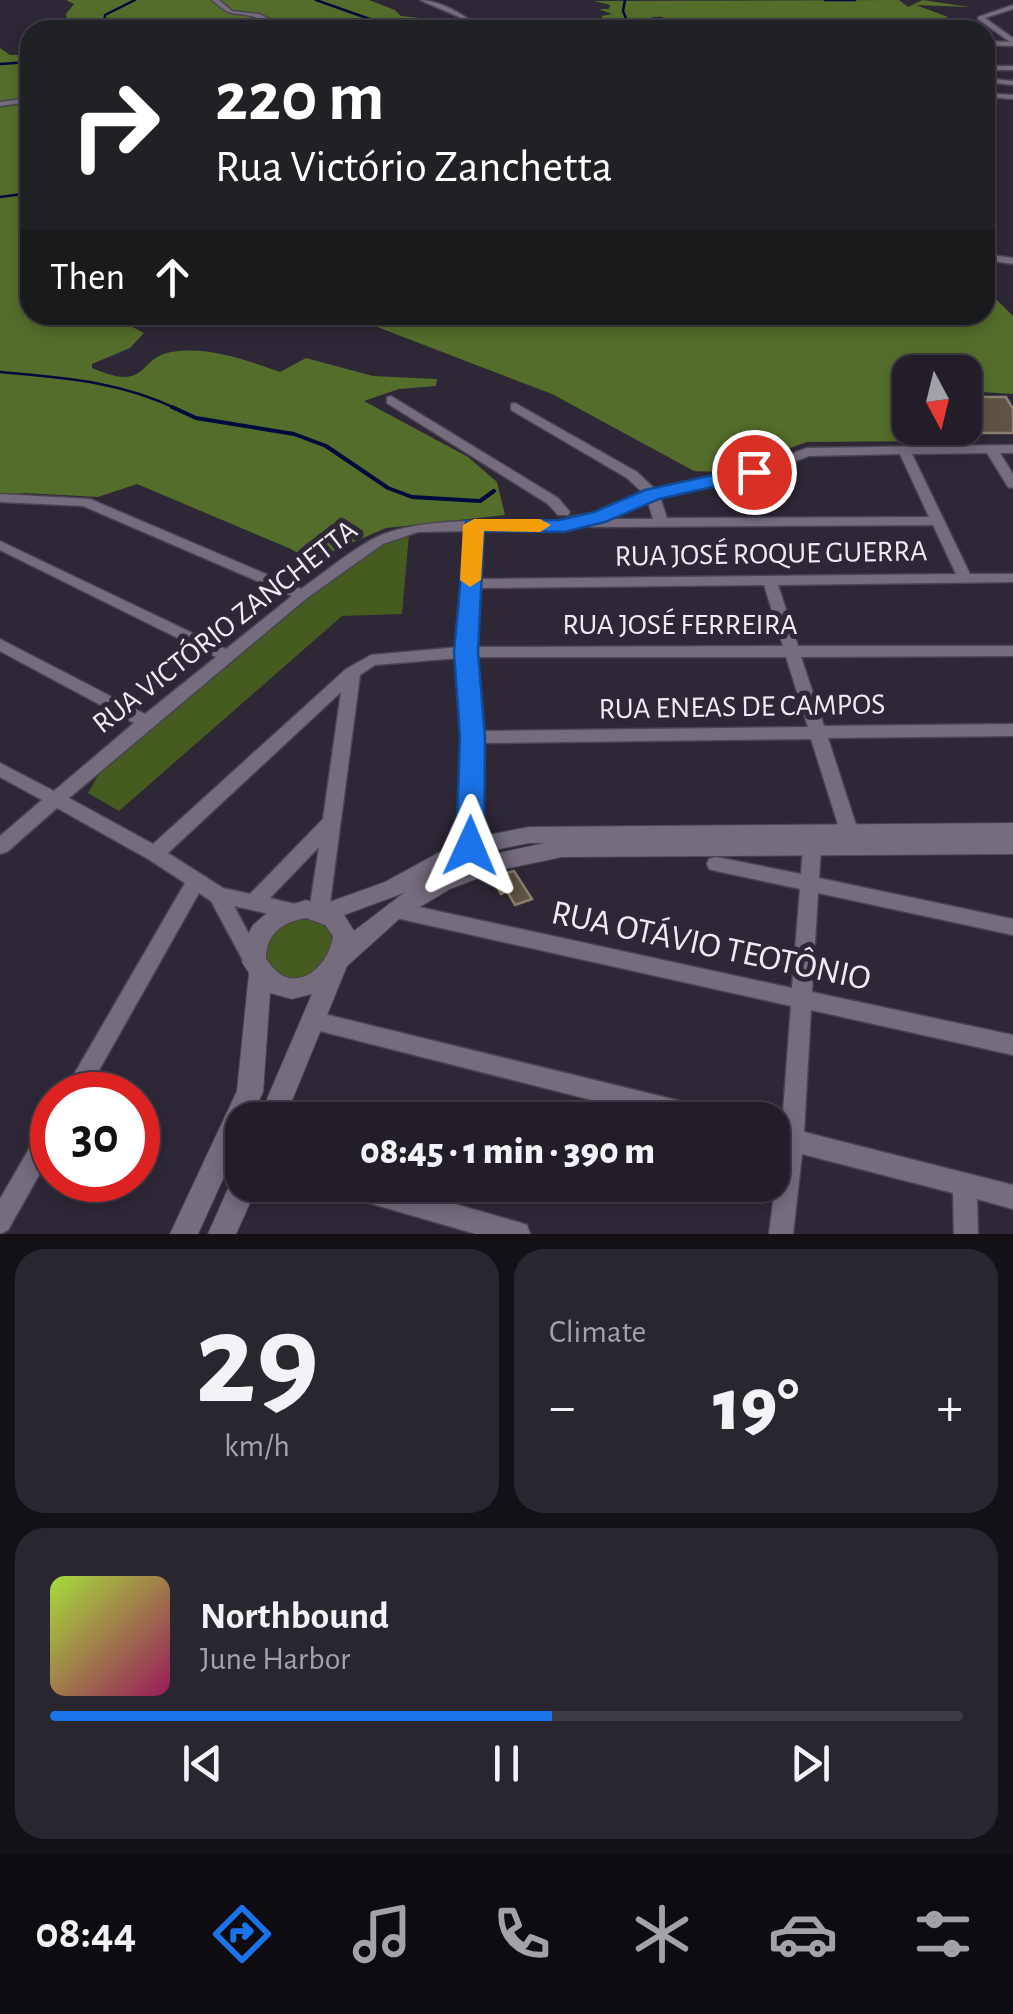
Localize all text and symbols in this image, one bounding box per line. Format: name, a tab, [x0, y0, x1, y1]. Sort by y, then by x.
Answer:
icon: right	[50, 60, 180, 190]
text: 220 m	[215, 63, 384, 133]
text: Rua Victório Zanchetta	[215, 145, 612, 190]
icon: ahead	[145, 250, 200, 305]
text: Then	[50, 259, 125, 297]
north arrow	[892, 355, 982, 445]
map controls	[892, 355, 982, 445]
pin	[712, 430, 797, 515]
icon: arrive	[727, 445, 782, 500]
street label: RUA VICTÓRIO ZANCHETTA	[86, 513, 363, 739]
street label: RUA JOSÉ ROQUE GUERRA	[614, 534, 928, 572]
street label: RUA JOSÉ FERREIRA	[562, 608, 798, 640]
street label: RUA ENEAS DE CAMPOS	[598, 690, 886, 724]
position arrow	[418, 794, 522, 898]
street label: RUA OTÁVIO TEOTÔNIO	[548, 893, 874, 997]
speed limit sign: 30	[30, 1072, 160, 1202]
text: 08:45 · 1 min · 390 m	[360, 1133, 655, 1171]
text: 29	[195, 1297, 319, 1427]
text: Climate	[549, 1316, 646, 1348]
text: 19°	[713, 1369, 799, 1444]
text: −	[549, 1380, 575, 1435]
text: +	[937, 1380, 963, 1435]
text: km/h	[224, 1430, 290, 1462]
text: Northbound	[200, 1598, 389, 1636]
text: June Harbor	[200, 1643, 350, 1675]
icon: previous	[175, 1736, 230, 1791]
icon: pause	[479, 1736, 534, 1791]
icon: next	[783, 1736, 838, 1791]
icon: directions	[207, 1899, 277, 1969]
icon: music	[347, 1899, 417, 1969]
icon: phone	[487, 1899, 557, 1969]
icon: climate	[627, 1899, 697, 1969]
icon: car	[768, 1899, 838, 1969]
icon: filters	[908, 1899, 978, 1969]
text: 08:44	[35, 1911, 136, 1956]

